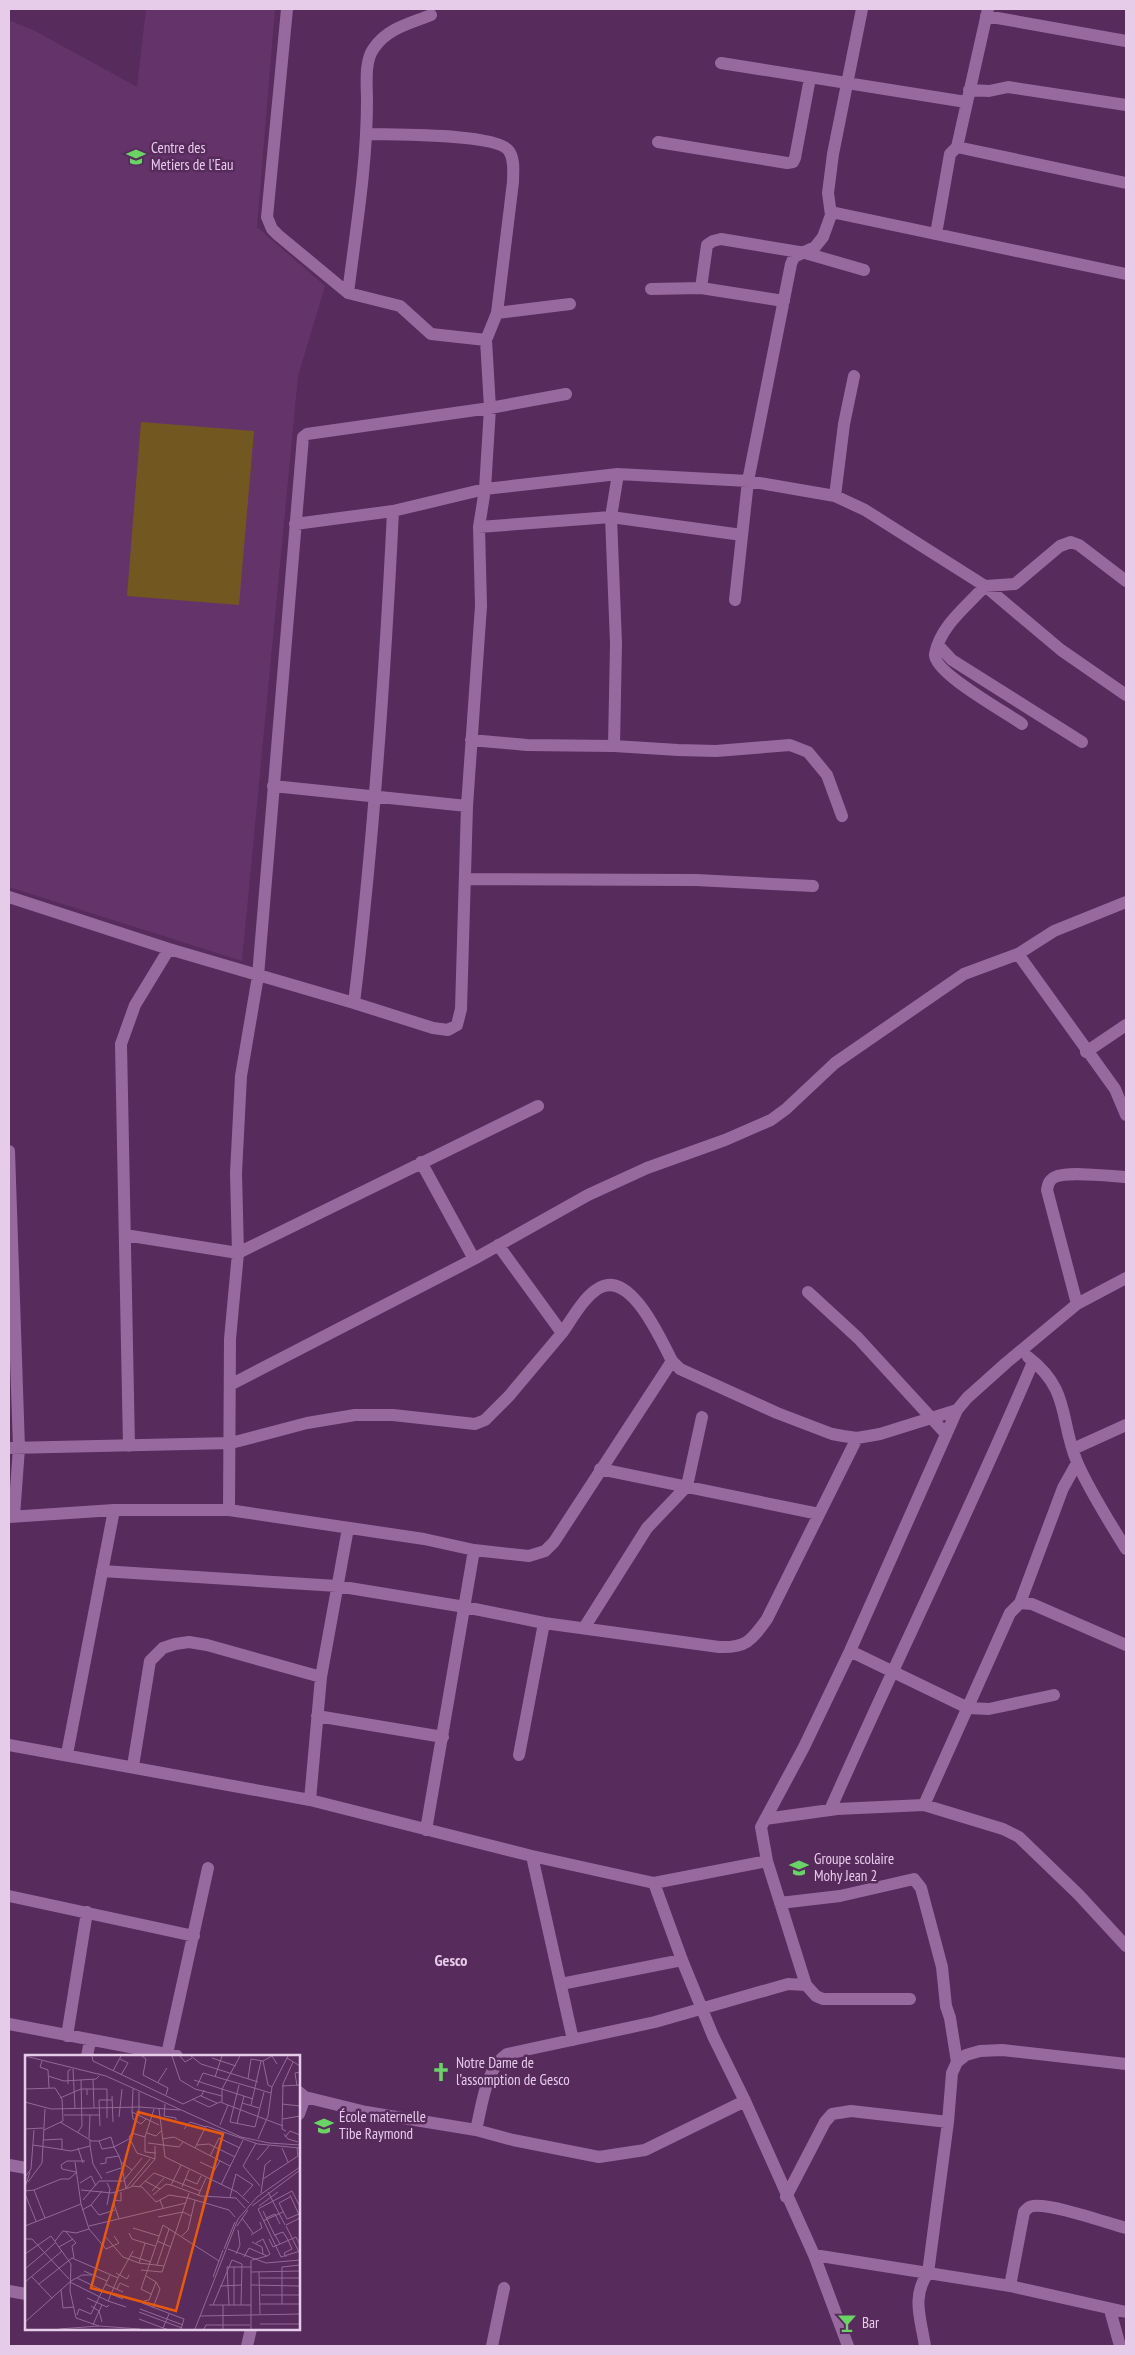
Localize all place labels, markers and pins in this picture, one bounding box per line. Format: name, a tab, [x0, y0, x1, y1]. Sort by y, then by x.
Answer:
place label: Centre des Metiers de l’Eau	[151, 138, 233, 174]
school or university icon: Centre des Metiers de l’Eau	[125, 146, 147, 168]
place label: Groupe scolaire Mohy Jean 2	[814, 1849, 894, 1885]
school or university icon: Groupe scolaire Mohy Jean 2	[788, 1857, 810, 1879]
place label: Notre Dame de l’assomption de Gesco	[456, 2053, 570, 2089]
church icon: Notre Dame de l’assomption de Gesco	[430, 2061, 452, 2083]
place label: École maternelle Tibe Raymond	[339, 2107, 426, 2143]
school or university icon: École maternelle Tibe Raymond	[313, 2115, 335, 2137]
bar icon: Bar	[836, 2312, 858, 2334]
place label: Bar	[862, 2313, 880, 2332]

